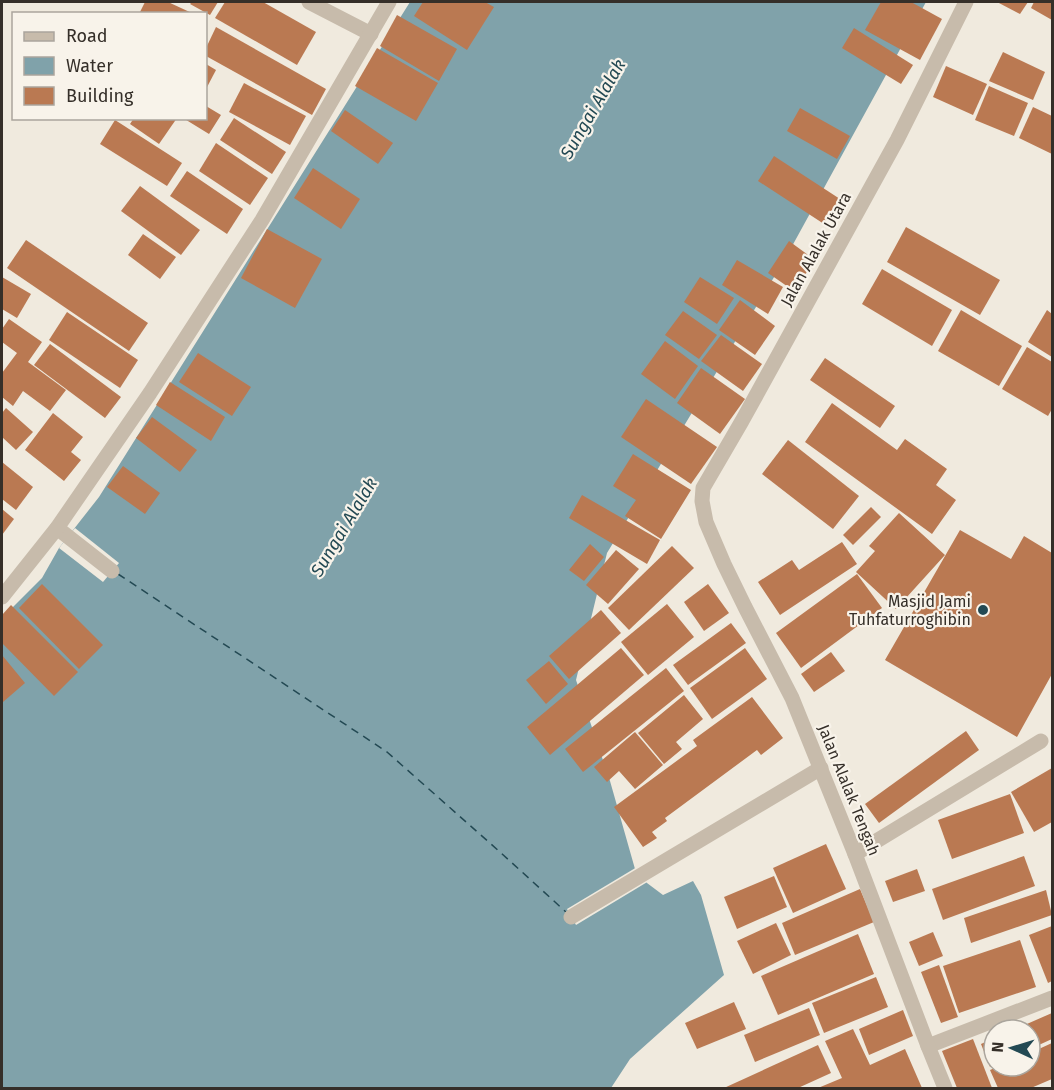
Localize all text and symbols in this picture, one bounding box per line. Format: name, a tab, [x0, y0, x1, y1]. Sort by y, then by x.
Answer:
legend	[12, 12, 207, 120]
text: Road	[66, 25, 108, 47]
text: Water	[66, 55, 113, 77]
water label: Sungai Alalak	[555, 55, 631, 164]
text: Building	[66, 85, 134, 107]
street label: Jalan Alalak Utara	[777, 189, 855, 309]
water label: Sungai Alalak	[305, 473, 382, 581]
place label: Masjid Jami Tuhfaturroghibin	[849, 592, 971, 629]
marker: Masjid Jami Tuhfaturroghibin	[976, 603, 990, 617]
street label: Jalan Alalak Tengah	[814, 722, 884, 858]
north arrow	[982, 1018, 1042, 1078]
text: N	[988, 1041, 1007, 1053]

